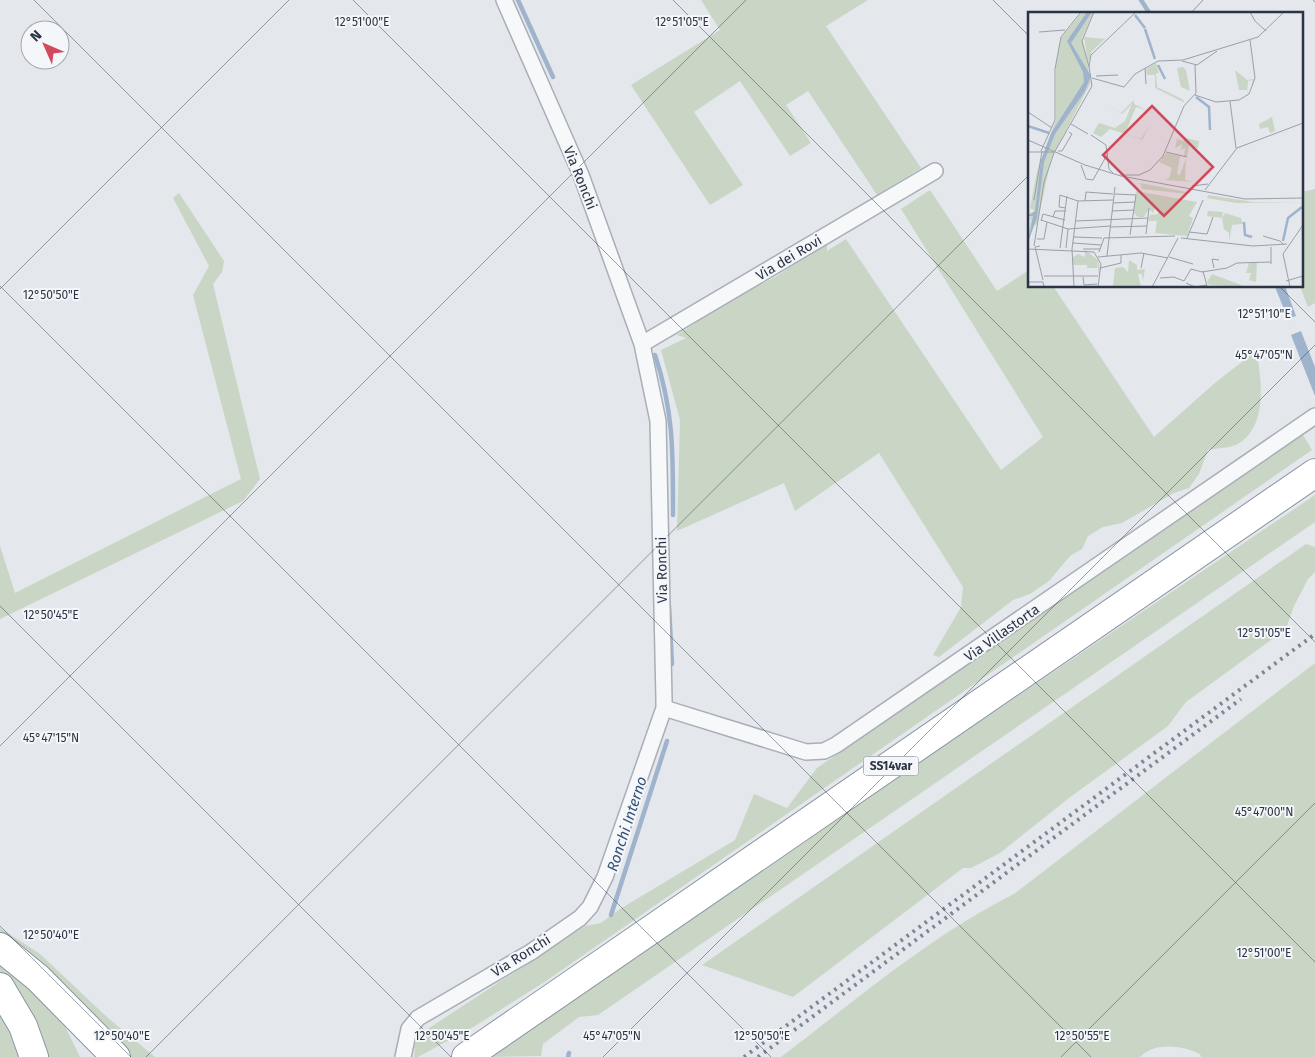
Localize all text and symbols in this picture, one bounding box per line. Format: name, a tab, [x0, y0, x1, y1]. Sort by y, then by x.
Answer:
inset map	[1028, 12, 1302, 288]
text: 12°51'00"E	[335, 15, 390, 29]
text: 12°51'05"E	[655, 15, 709, 29]
north arrow	[20, 20, 70, 70]
text: N	[27, 27, 45, 45]
street label: Via Ronchi	[560, 144, 600, 212]
street label: Via dei Rovi	[753, 232, 825, 284]
text: 12°50'50"E	[23, 288, 79, 302]
text: 12°51'10"E	[1237, 307, 1291, 321]
text: 45°47'05"N	[1235, 348, 1293, 362]
street label: Via Ronchi	[653, 537, 671, 603]
street label: Via Villastorta	[961, 601, 1043, 665]
text: 12°50'45"E	[23, 608, 79, 622]
text: 12°51'05"E	[1237, 626, 1291, 640]
text: 45°47'15"N	[23, 731, 79, 745]
road number: SS14var	[864, 756, 918, 776]
water label: Ronchi Interno	[603, 774, 651, 874]
text: 45°47'00"N	[1235, 805, 1293, 819]
text: 12°50'40"E	[23, 928, 79, 942]
street label: Via Ronchi	[488, 931, 554, 981]
text: 12°51'00"E	[1237, 946, 1292, 960]
text: 12°50'40"E	[94, 1029, 150, 1043]
text: 12°50'45"E	[414, 1029, 470, 1043]
text: 45°47'05"N	[583, 1029, 641, 1043]
text: 12°50'50"E	[734, 1029, 790, 1043]
text: 12°50'55"E	[1054, 1029, 1110, 1043]

